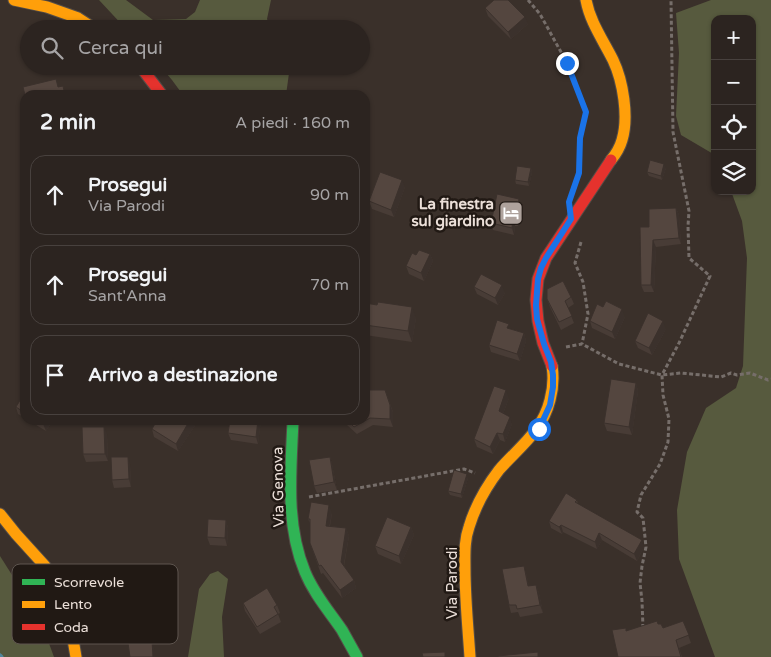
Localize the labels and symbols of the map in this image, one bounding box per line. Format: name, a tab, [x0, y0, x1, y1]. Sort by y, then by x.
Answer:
route end	[556, 52, 579, 75]
place label: La finestra sul giardino	[411, 195, 494, 231]
hotel icon: La finestra sul giardino	[498, 200, 524, 226]
route start	[528, 418, 551, 441]
street label: Via Genova	[268, 447, 288, 527]
street label: Via Parodi	[443, 547, 461, 619]
legend	[12, 564, 178, 644]
text: Scorrevole	[54, 574, 124, 591]
text: Lento	[54, 596, 92, 613]
text: Coda	[54, 619, 89, 636]

